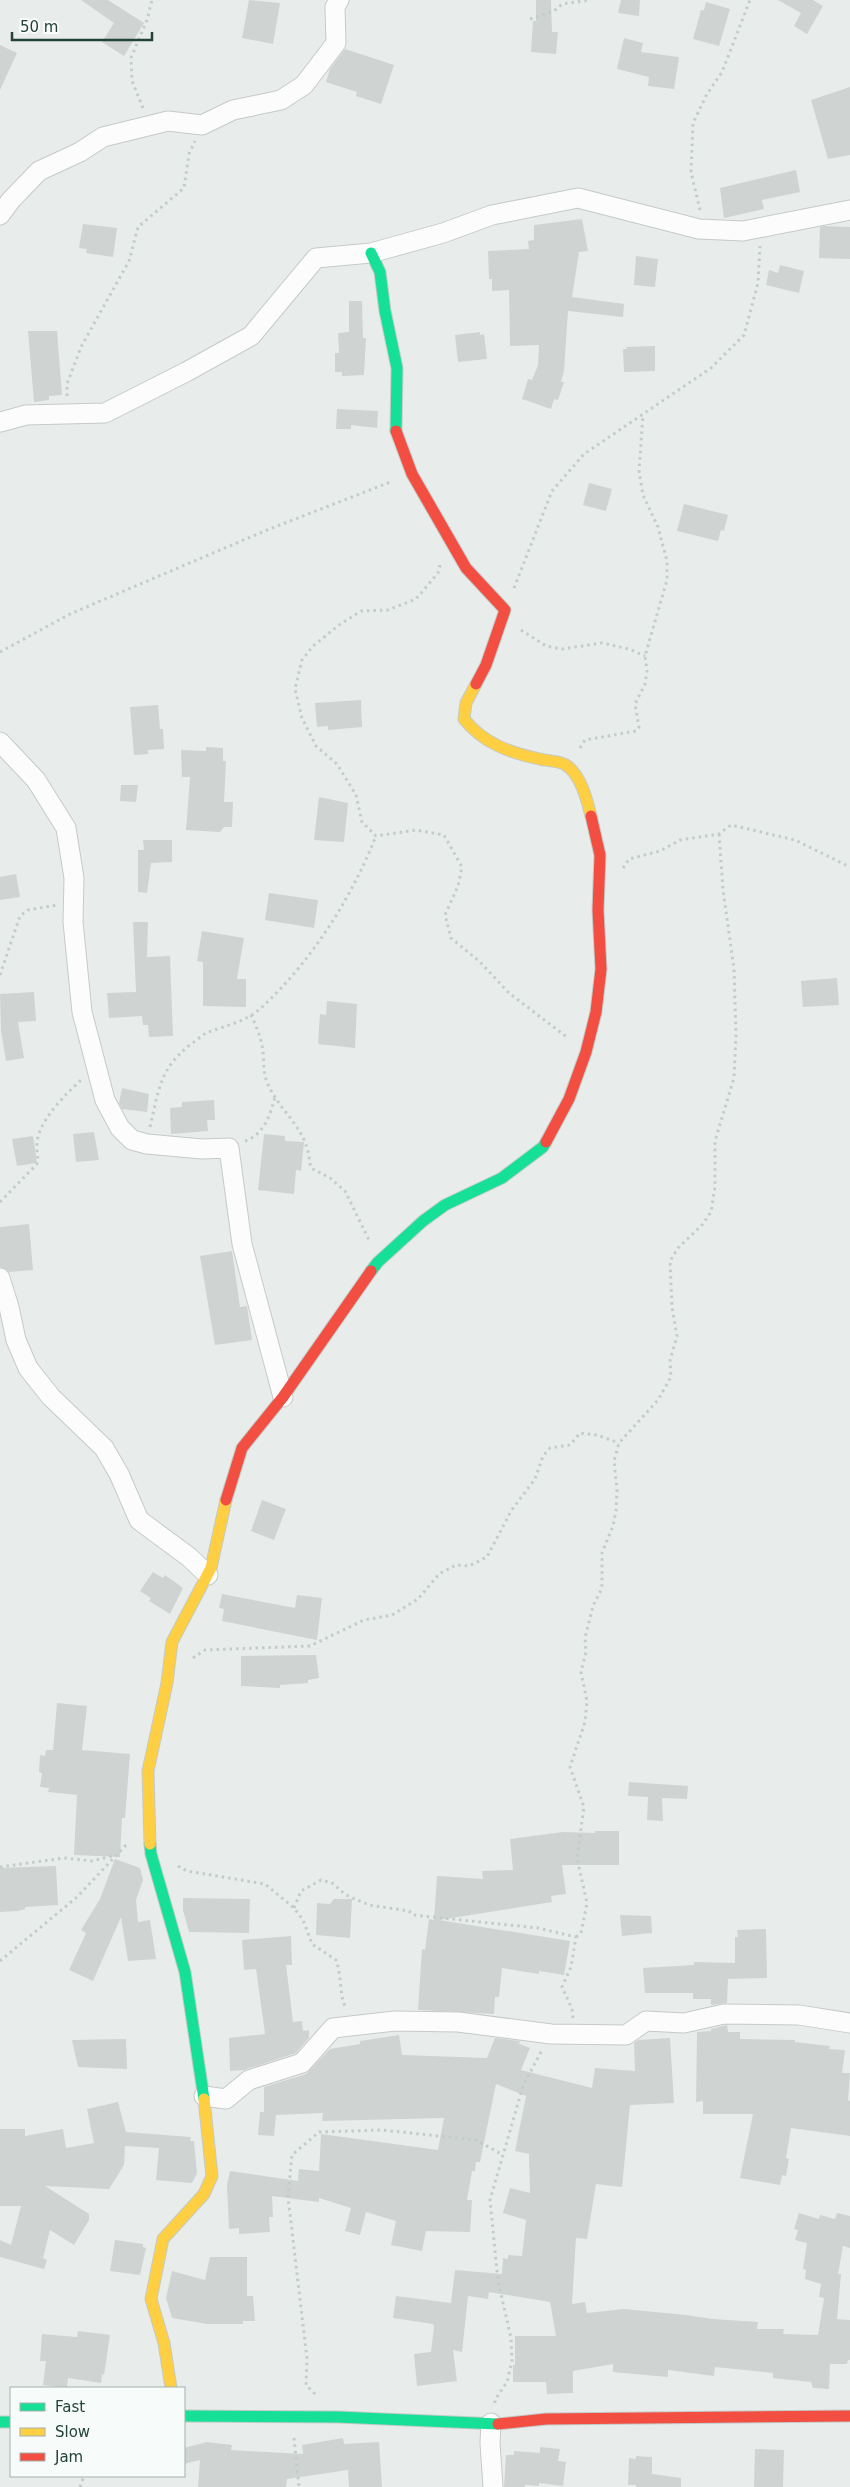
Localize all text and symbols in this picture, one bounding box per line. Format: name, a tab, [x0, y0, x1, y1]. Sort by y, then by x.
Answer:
scale bar	[12, 10, 152, 42]
text: 50 m	[20, 18, 58, 36]
legend	[10, 2387, 185, 2477]
text: Fast	[55, 2398, 85, 2416]
text: Slow	[55, 2423, 90, 2441]
text: Jam	[54, 2448, 83, 2466]

